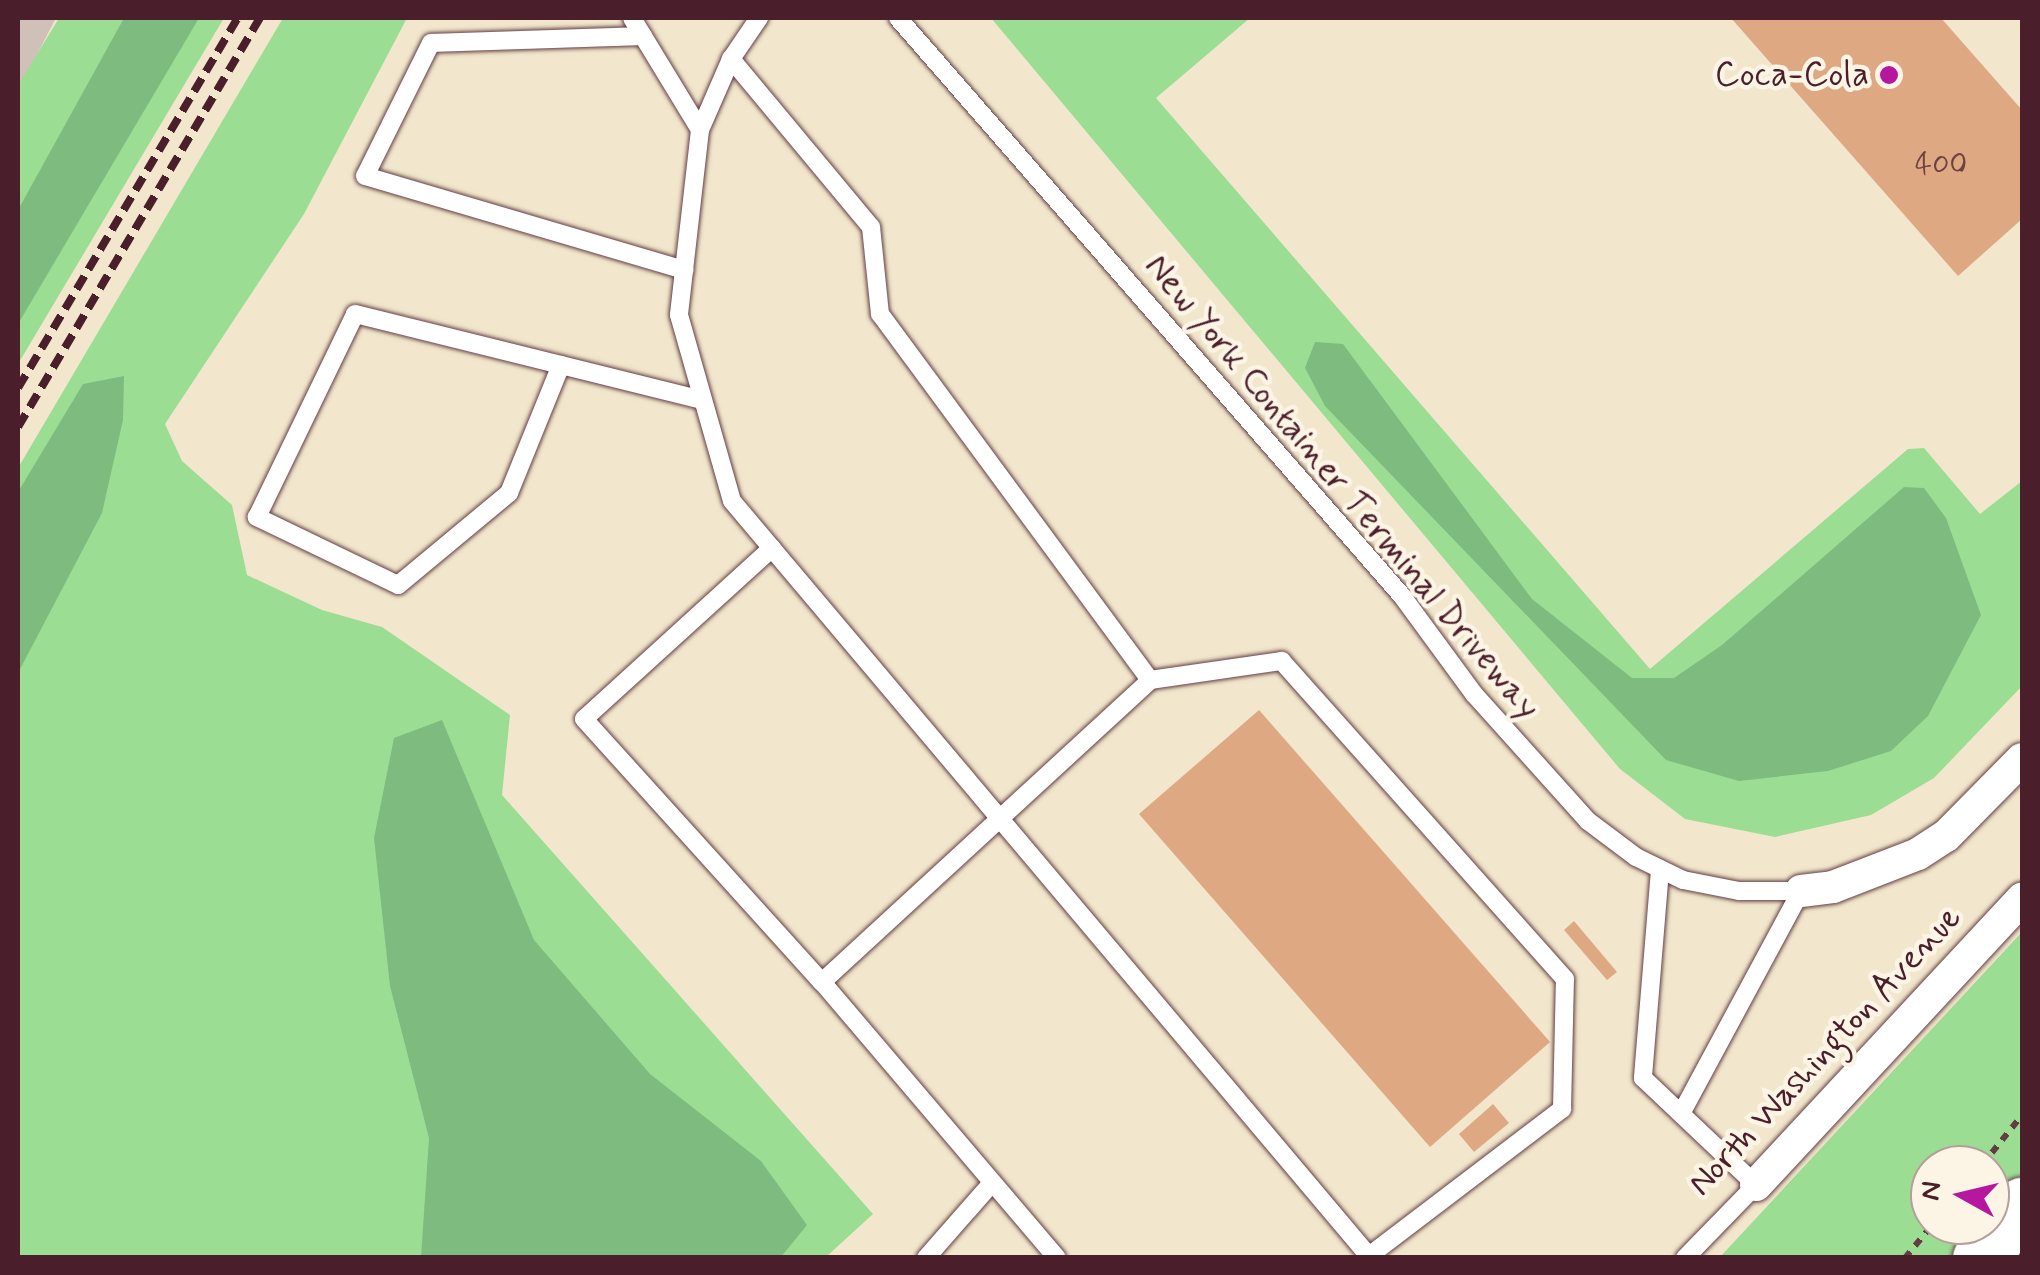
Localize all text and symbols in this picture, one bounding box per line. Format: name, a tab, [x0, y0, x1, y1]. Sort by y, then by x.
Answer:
place label: Coca-Cola	[1715, 54, 1869, 96]
marker: Coca-Cola	[1878, 64, 1900, 86]
house number: 400	[1915, 147, 1967, 183]
street label: New York Container Terminal Driveway	[1134, 245, 1550, 729]
street label: North Washington Avenue	[1681, 899, 1969, 1203]
north arrow	[1910, 1145, 2010, 1245]

